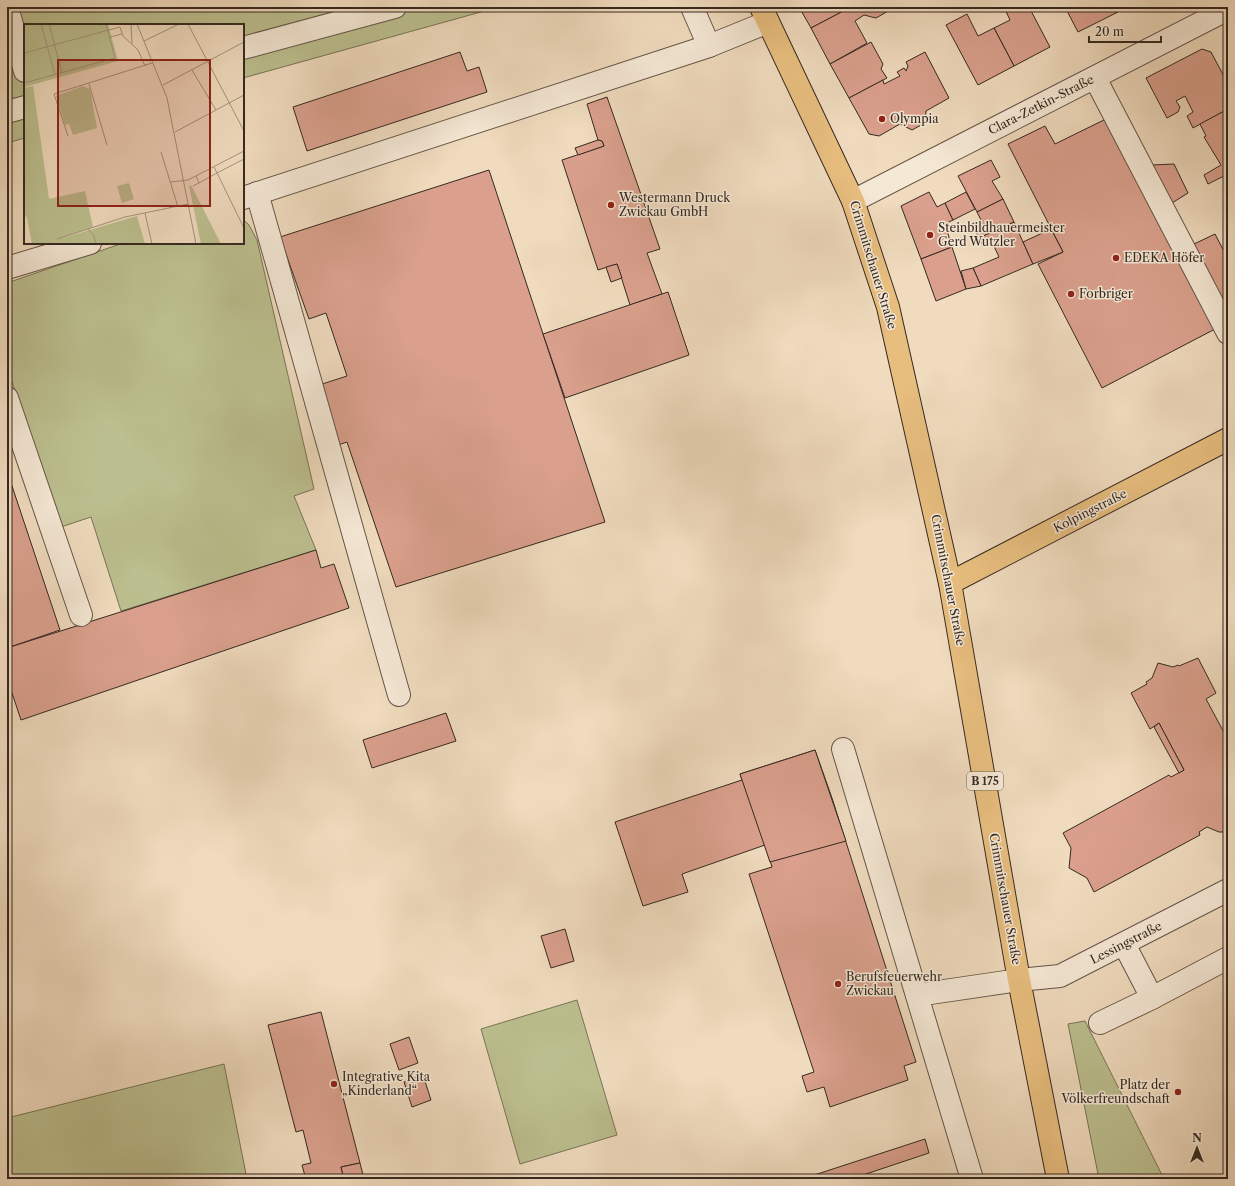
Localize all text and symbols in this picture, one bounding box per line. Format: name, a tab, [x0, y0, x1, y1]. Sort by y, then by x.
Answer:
scale bar	[1089, 18, 1161, 44]
inset map	[24, 24, 244, 244]
text: 20 m	[1095, 24, 1124, 39]
street label: Clara-Zetkin-Straße	[986, 71, 1096, 138]
place label: Olympia	[890, 111, 939, 126]
marker: Olympia	[877, 114, 887, 124]
place label: Westermann Druck Zwickau GmbH	[618, 190, 731, 219]
street label: Crimmitschauer Straße	[847, 199, 900, 331]
marker: Westermann Druck Zwickau GmbH	[606, 200, 616, 210]
place label: Steinbildhauermeister Gerd Wutzler	[938, 220, 1065, 249]
marker: Steinbildhauermeister Gerd Wutzler	[925, 230, 935, 240]
place label: EDEKA Höfer	[1124, 250, 1204, 265]
marker: EDEKA Höfer	[1111, 253, 1121, 263]
place label: Forbriger	[1079, 286, 1133, 301]
marker: Forbriger	[1066, 289, 1076, 299]
street label: Kolpingstraße	[1050, 485, 1129, 536]
street label: Crimmitschauer Straße	[928, 513, 969, 647]
road number: B 175	[967, 772, 1003, 790]
street label: Crimmitschauer Straße	[987, 832, 1025, 966]
street label: Lessingstraße	[1087, 918, 1164, 967]
place label: Berufsfeuerwehr Zwickau	[846, 969, 942, 998]
marker: Berufsfeuerwehr Zwickau	[833, 979, 843, 989]
place label: Integrative Kita „Kinderland“	[342, 1069, 431, 1098]
place label: Platz der Völkerfreundschaft	[1060, 1077, 1171, 1106]
marker: Integrative Kita „Kinderland“	[329, 1079, 339, 1089]
marker: Platz der Völkerfreundschaft	[1173, 1087, 1183, 1097]
north arrow	[1177, 1128, 1217, 1168]
text: N	[1192, 1131, 1202, 1145]

